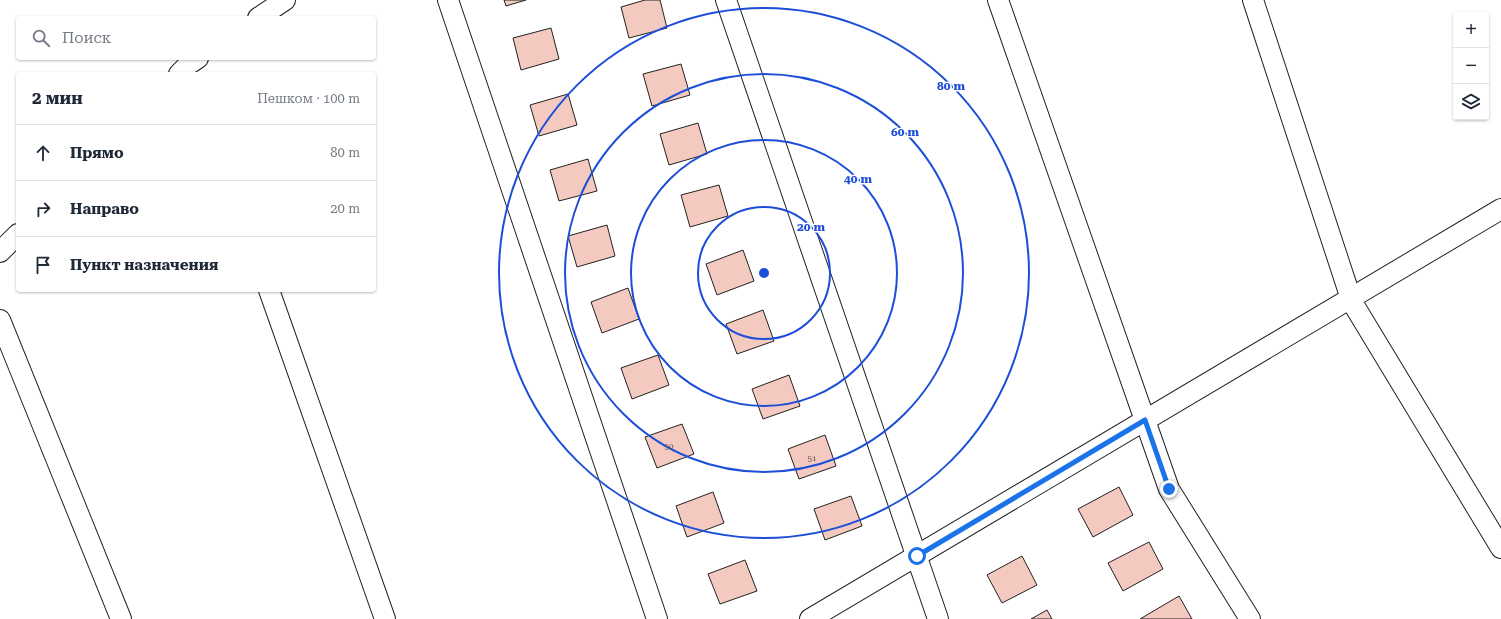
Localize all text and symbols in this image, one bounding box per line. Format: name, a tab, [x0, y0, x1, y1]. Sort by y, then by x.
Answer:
map controls	[1453, 12, 1489, 120]
button: +	[1453, 12, 1489, 48]
search box	[16, 16, 376, 60]
icon: search	[30, 27, 52, 49]
text: Поиск	[62, 29, 111, 47]
button: −	[1453, 48, 1489, 84]
text: 80 m	[937, 79, 965, 93]
button: layers	[1453, 84, 1489, 120]
text: 2 мин	[32, 88, 83, 108]
text: Пешком · 100 m	[257, 91, 360, 106]
text: 60 m	[891, 125, 919, 139]
icon: ahead	[32, 142, 54, 164]
text: Прямо	[70, 144, 124, 162]
text: 80 m	[330, 145, 360, 160]
text: 40 m	[844, 172, 872, 186]
icon: right	[32, 198, 54, 220]
text: Направо	[70, 200, 139, 218]
text: 20 m	[330, 201, 360, 216]
text: 20 m	[797, 220, 825, 234]
icon: arrive	[32, 254, 54, 276]
text: Пункт назначения	[70, 256, 218, 274]
centre of rings	[757, 266, 771, 280]
house number: 50	[665, 442, 674, 451]
house number: 51	[808, 454, 817, 463]
route end	[1160, 480, 1178, 498]
route start	[908, 547, 926, 565]

